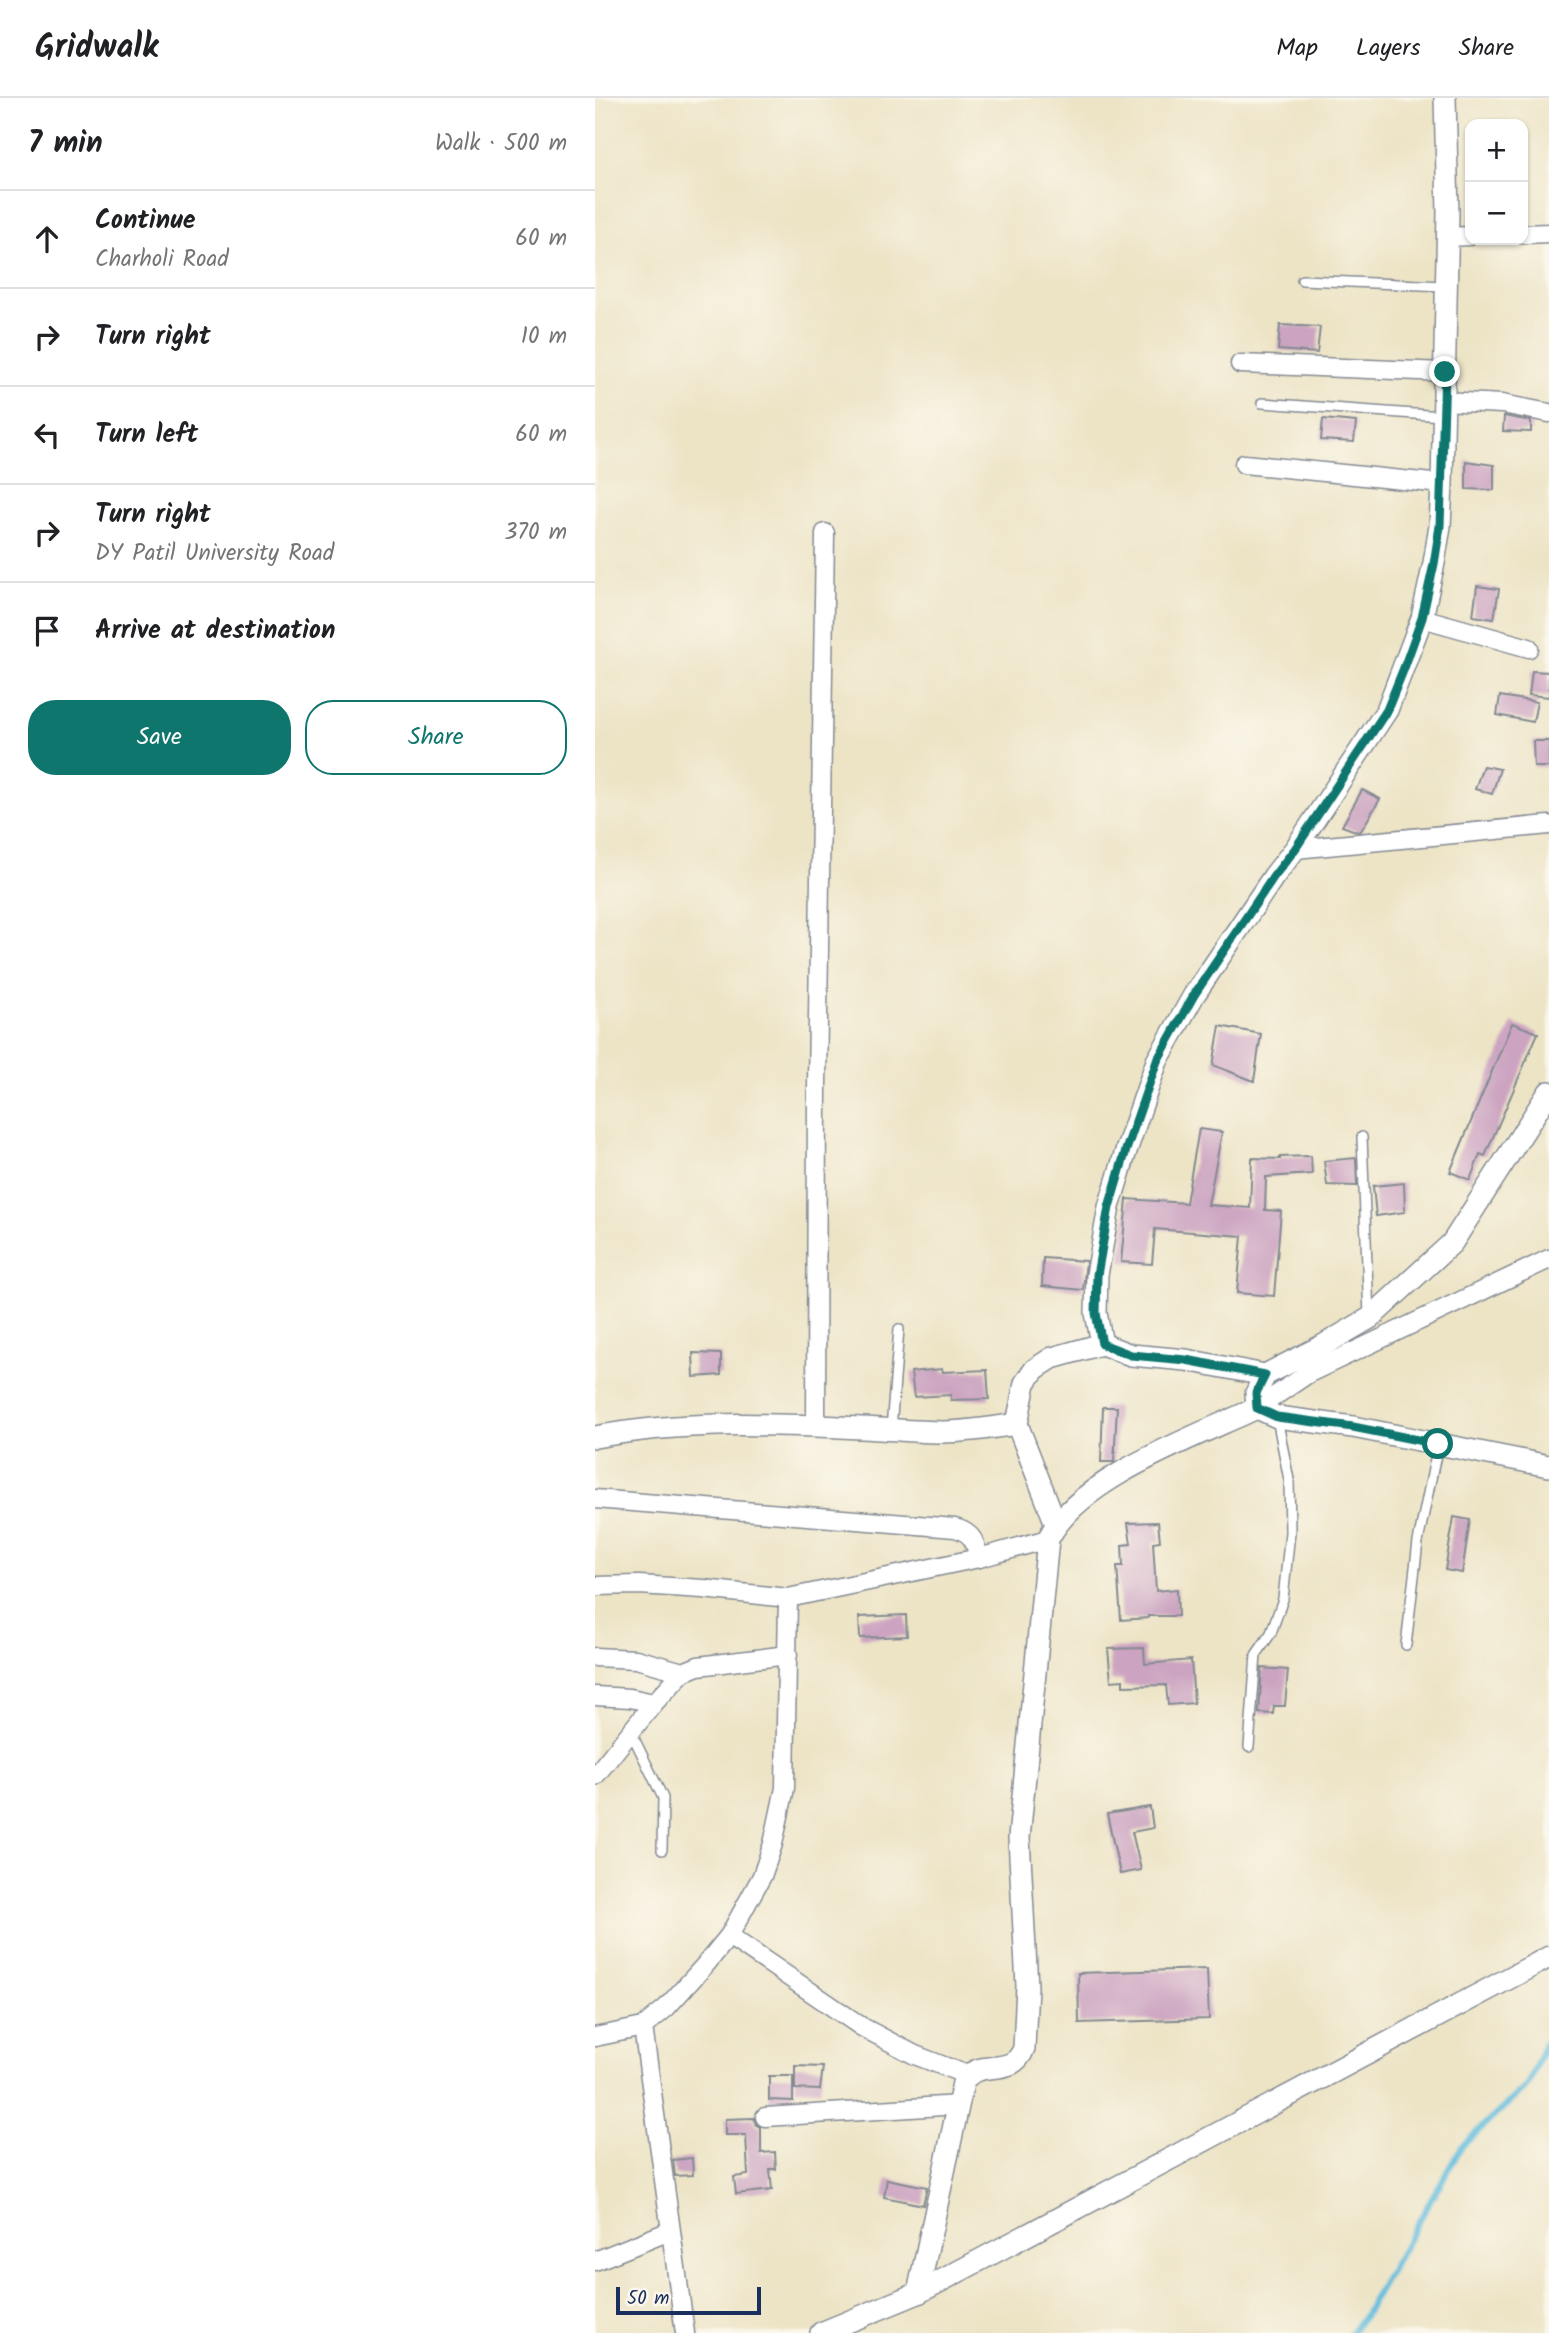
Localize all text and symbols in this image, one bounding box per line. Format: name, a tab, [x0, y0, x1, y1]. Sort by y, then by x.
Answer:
text: Gridwalk	[35, 22, 158, 75]
text: Map	[1276, 29, 1318, 68]
text: Layers	[1356, 29, 1420, 68]
text: Share	[1458, 29, 1514, 68]
map controls	[1465, 119, 1528, 245]
button: +	[1465, 119, 1528, 182]
text: 7 min	[28, 120, 103, 168]
text: Walk · 500 m	[435, 126, 567, 162]
button: −	[1465, 182, 1528, 245]
text: Continue	[95, 200, 196, 242]
icon: ahead	[28, 220, 66, 258]
text: 60 m	[515, 221, 567, 257]
text: Charholi Road	[95, 242, 229, 278]
text: Turn right	[95, 316, 211, 358]
icon: right	[28, 318, 66, 356]
text: 10 m	[521, 319, 567, 355]
route end	[1429, 356, 1460, 387]
text: Turn left	[95, 414, 198, 456]
icon: left	[28, 416, 66, 454]
text: 60 m	[515, 417, 567, 453]
text: Turn right	[95, 494, 211, 536]
icon: right	[28, 514, 66, 552]
text: 370 m	[504, 515, 567, 551]
text: DY Patil University Road	[95, 536, 334, 572]
text: Arrive at destination	[95, 610, 335, 652]
icon: arrive	[28, 612, 66, 650]
button: Save	[28, 700, 291, 775]
button: Share	[305, 700, 567, 775]
route start	[1422, 1428, 1453, 1459]
scale bar	[616, 2284, 761, 2316]
text: 50 m	[627, 2284, 669, 2314]

